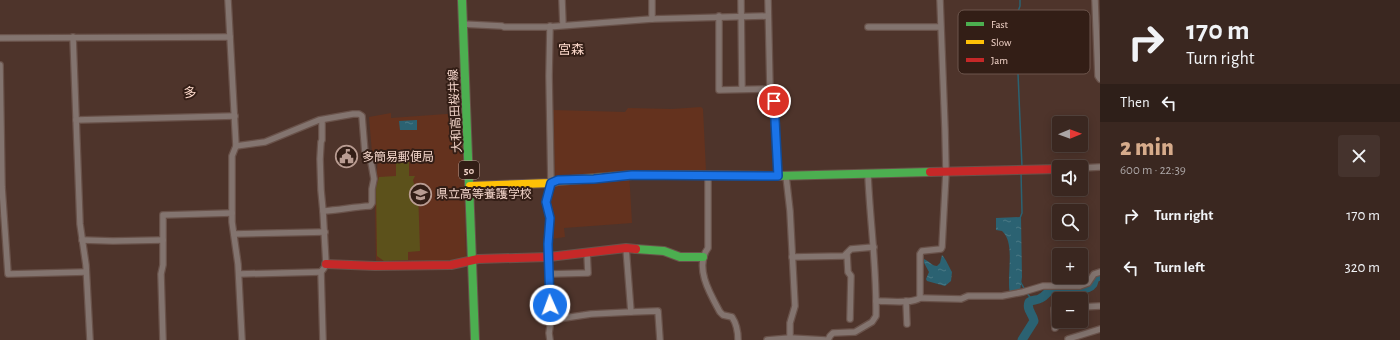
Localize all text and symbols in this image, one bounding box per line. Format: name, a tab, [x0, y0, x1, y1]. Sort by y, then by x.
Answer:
legend	[958, 10, 1090, 74]
icon: right	[1120, 16, 1172, 68]
text: 170 m	[1186, 17, 1250, 45]
text: Fast	[991, 19, 1009, 30]
text: Slow	[991, 37, 1012, 48]
district label: 宮森	[558, 43, 584, 57]
text: Turn right	[1186, 50, 1255, 68]
text: Jam	[991, 55, 1008, 66]
street label: 大和高田桜井線	[446, 69, 463, 153]
pin	[757, 84, 791, 118]
district label: 多	[183, 86, 197, 100]
icon: arrive	[763, 90, 785, 112]
icon: left	[1158, 92, 1180, 114]
text: Then	[1120, 95, 1150, 110]
north arrow	[1052, 116, 1088, 152]
map controls	[1052, 116, 1088, 328]
button: close	[1338, 135, 1380, 177]
text: 2 min	[1120, 136, 1174, 160]
public building icon: 多簡易郵便局	[333, 144, 359, 170]
place label: 多簡易郵便局	[362, 150, 434, 163]
button: sound	[1052, 160, 1088, 196]
road number: 50	[459, 161, 479, 179]
text: 600 m · 22:39	[1120, 164, 1186, 177]
school or university icon: 県立高等養護学校	[407, 181, 433, 207]
place label: 県立高等養護学校	[436, 187, 532, 200]
button: search	[1052, 204, 1088, 240]
icon: right	[1120, 205, 1142, 227]
text: Turn right	[1154, 208, 1213, 223]
text: 170 m	[1346, 208, 1380, 223]
button: +	[1052, 248, 1088, 284]
icon: left	[1120, 257, 1142, 279]
text: Turn left	[1154, 260, 1205, 275]
text: 320 m	[1345, 260, 1380, 275]
position arrow	[529, 284, 571, 326]
button: −	[1052, 292, 1088, 328]

